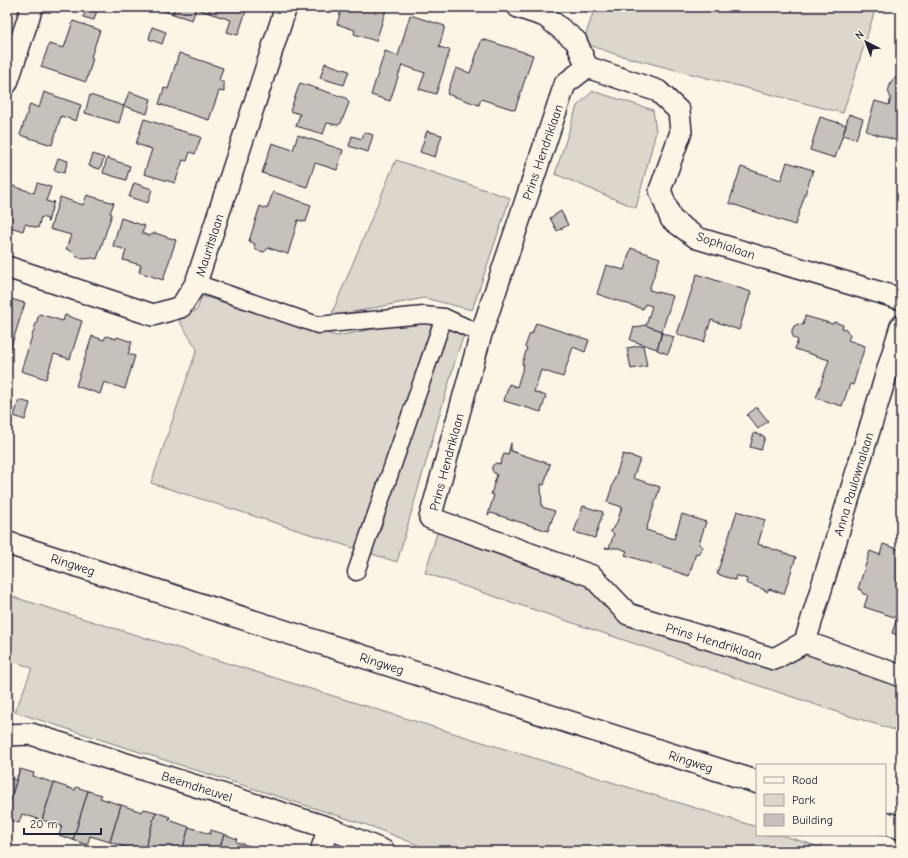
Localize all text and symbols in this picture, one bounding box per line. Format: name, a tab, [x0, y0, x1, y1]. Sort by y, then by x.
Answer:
north arrow	[846, 22, 886, 62]
text: N	[853, 28, 867, 42]
street label: Prins Hendriklaan	[519, 102, 566, 202]
street label: Mauritslaan	[192, 212, 227, 278]
street label: Sophialaan	[695, 228, 757, 263]
street label: Prins Hendriklaan	[426, 412, 467, 512]
street label: Anna Paulownalaan	[831, 430, 876, 538]
street label: Ringweg	[49, 550, 97, 579]
street label: Prins Hendriklaan	[664, 620, 764, 663]
street label: Ringweg	[358, 649, 406, 678]
street label: Ringweg	[667, 747, 715, 776]
legend	[756, 764, 886, 836]
street label: Beemdheuvel	[160, 768, 234, 805]
text: Road	[792, 773, 818, 787]
text: Park	[792, 793, 815, 807]
scale bar	[24, 810, 101, 836]
text: Building	[792, 813, 833, 827]
text: 20 m	[30, 817, 58, 831]

